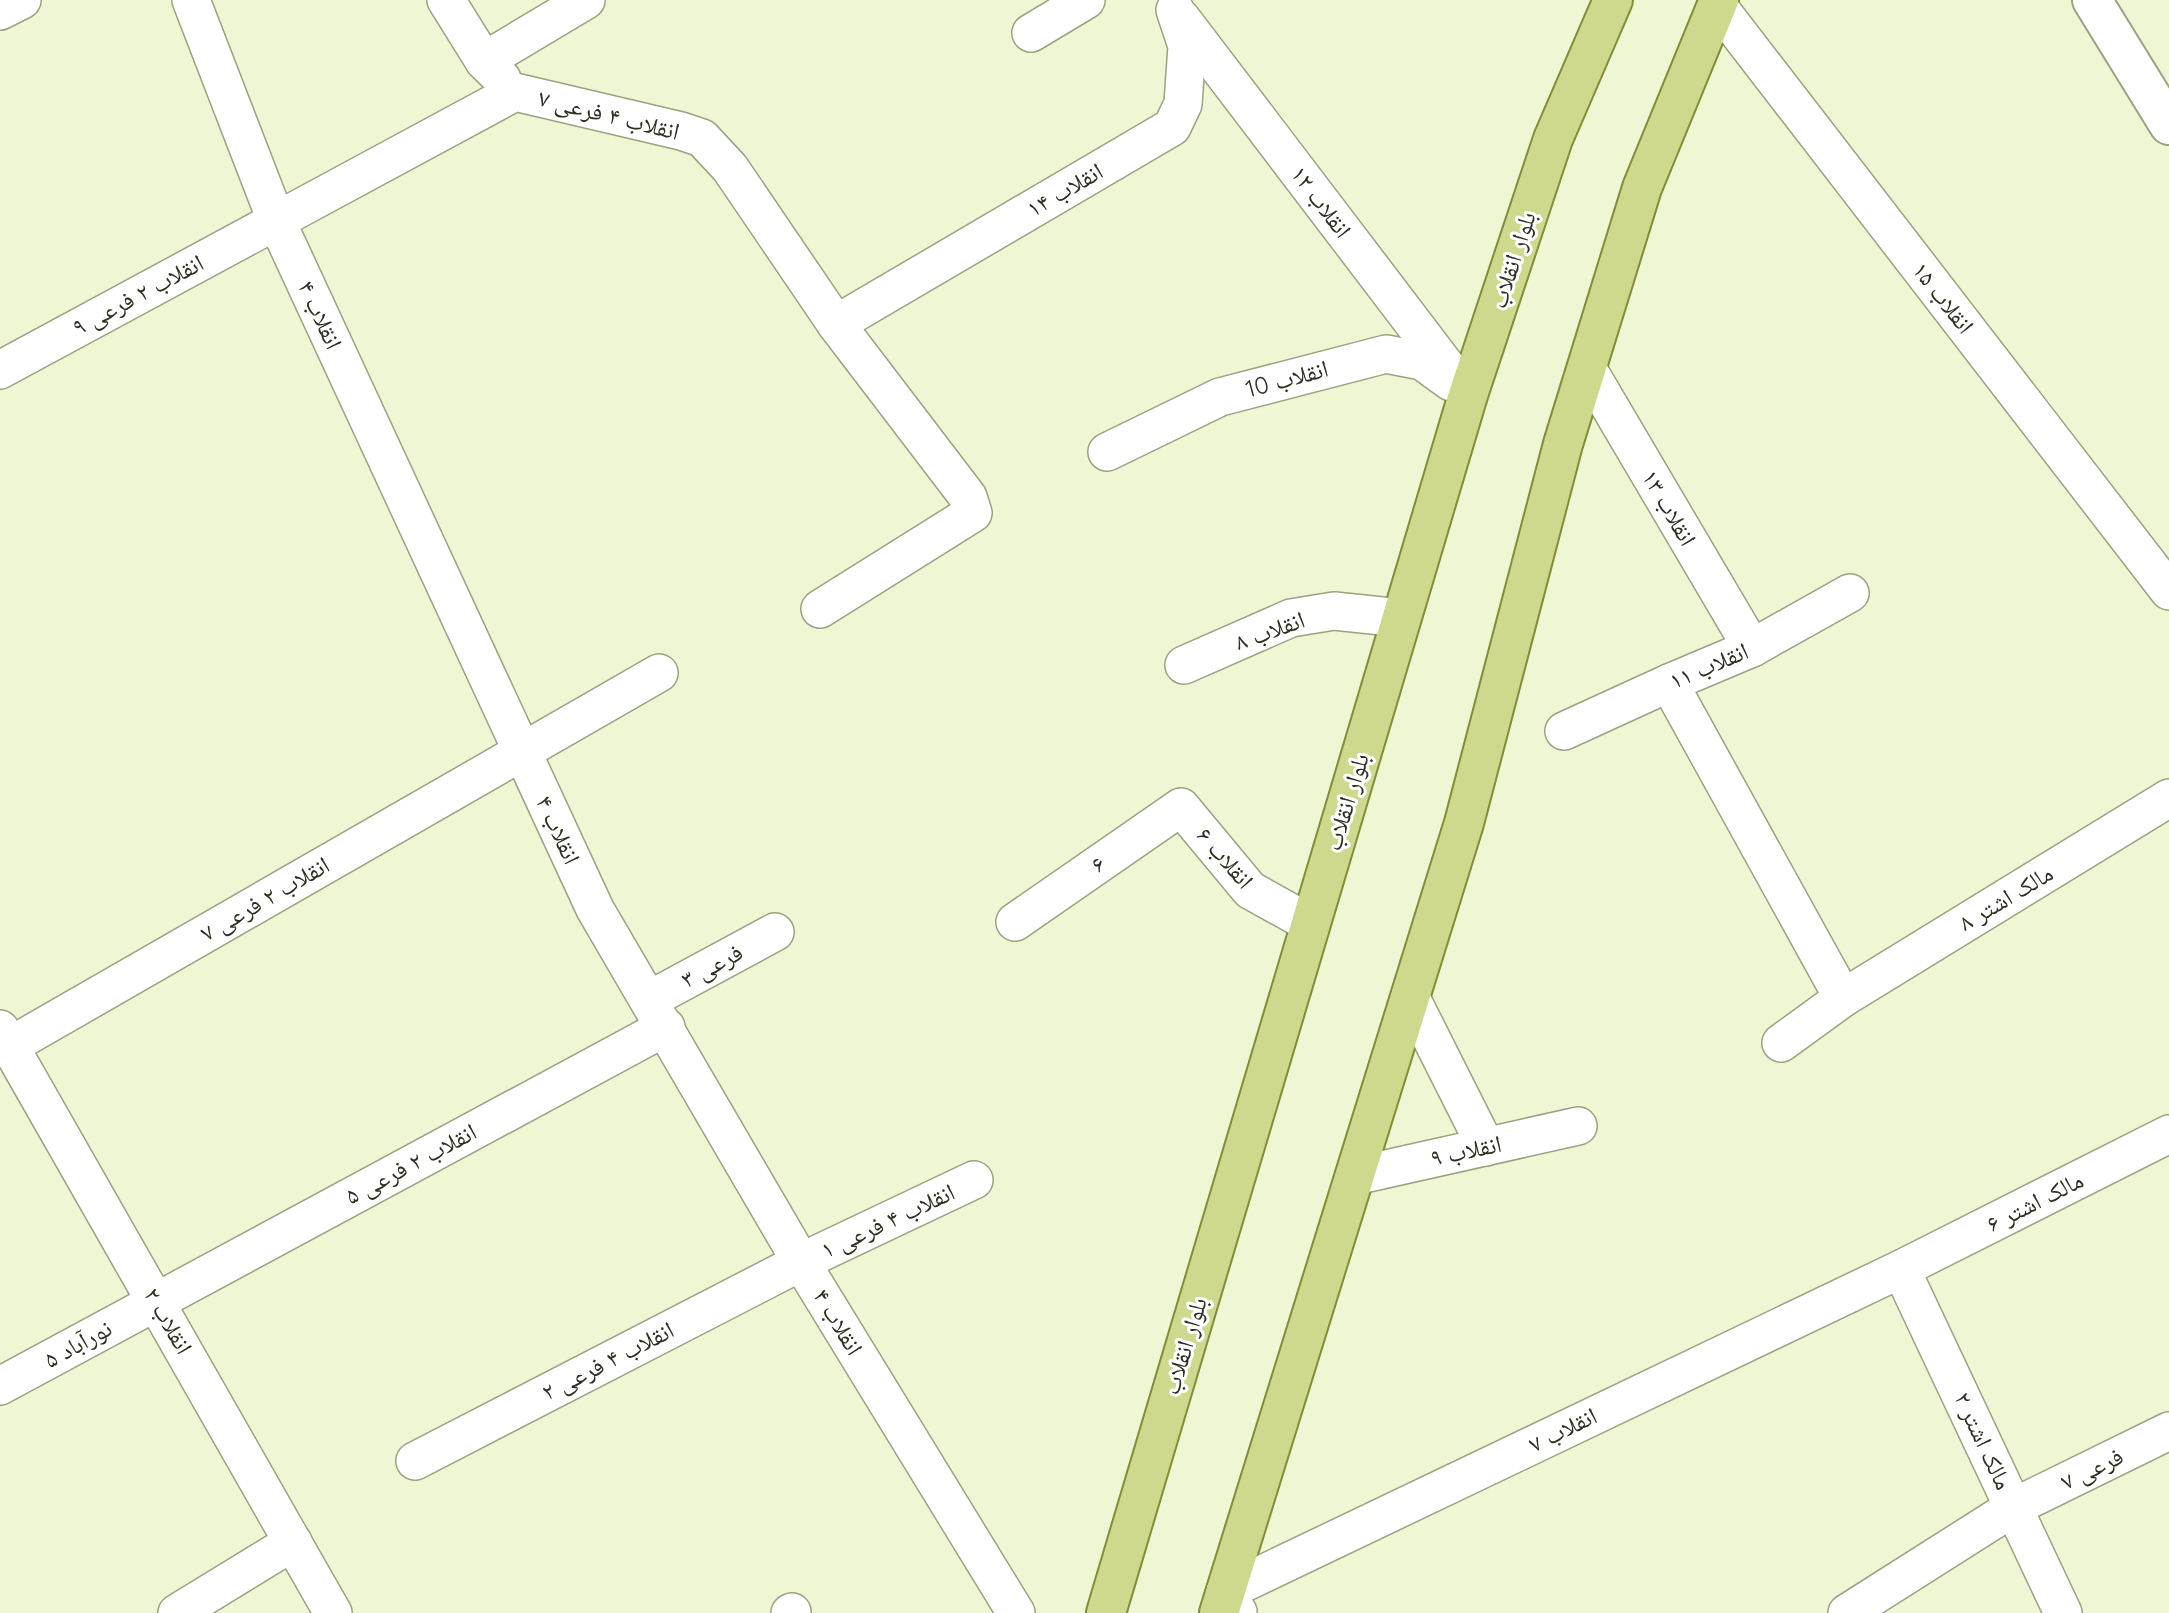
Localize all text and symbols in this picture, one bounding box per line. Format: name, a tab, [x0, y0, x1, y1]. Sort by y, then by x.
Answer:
street label: انقلاب ۴ فرعی ۷	[536, 82, 683, 146]
street label: انقلاب ۱۴	[1021, 155, 1108, 223]
street label: انقلاب ۱۲	[1285, 159, 1359, 244]
street label: بلوار انقلاب	[1482, 207, 1542, 312]
street label: انقلاب ۲ فرعی ۹	[67, 247, 208, 341]
street label: انقلاب ۱۵	[1906, 255, 1981, 339]
street label: انقلاب ۴	[292, 276, 350, 354]
street label: انقلاب 10	[1242, 353, 1331, 403]
street label: انقلاب ۱۳	[1636, 464, 1704, 551]
street label: انقلاب ۸	[1231, 604, 1309, 656]
street label: انقلاب ۱۱	[1665, 635, 1753, 695]
street label: بلوار انقلاب	[1317, 749, 1375, 854]
street label: انقلاب ۴	[530, 791, 588, 869]
street label: انقلاب ۶	[1191, 820, 1261, 894]
street label: ۶	[1084, 848, 1110, 879]
street label: انقلاب ۲ فرعی ۷	[194, 849, 335, 947]
street label: مالک اشتر ۸	[1953, 857, 2058, 937]
street label: فرعی ۳	[675, 936, 748, 994]
street label: انقلاب ۲ فرعی ۵	[340, 1116, 481, 1210]
street label: انقلاب ۹	[1427, 1128, 1504, 1172]
street label: مالک اشتر ۶	[1981, 1164, 2088, 1238]
street label: انقلاب ۴ فرعی ۱	[816, 1176, 959, 1264]
street label: انقلاب ۲	[138, 1282, 200, 1359]
street label: انقلاب ۴	[807, 1283, 870, 1360]
street label: بلوار انقلاب	[1155, 1293, 1213, 1398]
street label: نورآباد ۵	[38, 1312, 117, 1374]
street label: انقلاب ۴ فرعی ۲	[536, 1314, 679, 1406]
street label: مالک اشتر ۲	[1948, 1387, 2020, 1494]
street label: انقلاب ۷	[1524, 1400, 1602, 1458]
street label: فرعی ۷	[2055, 1440, 2128, 1496]

